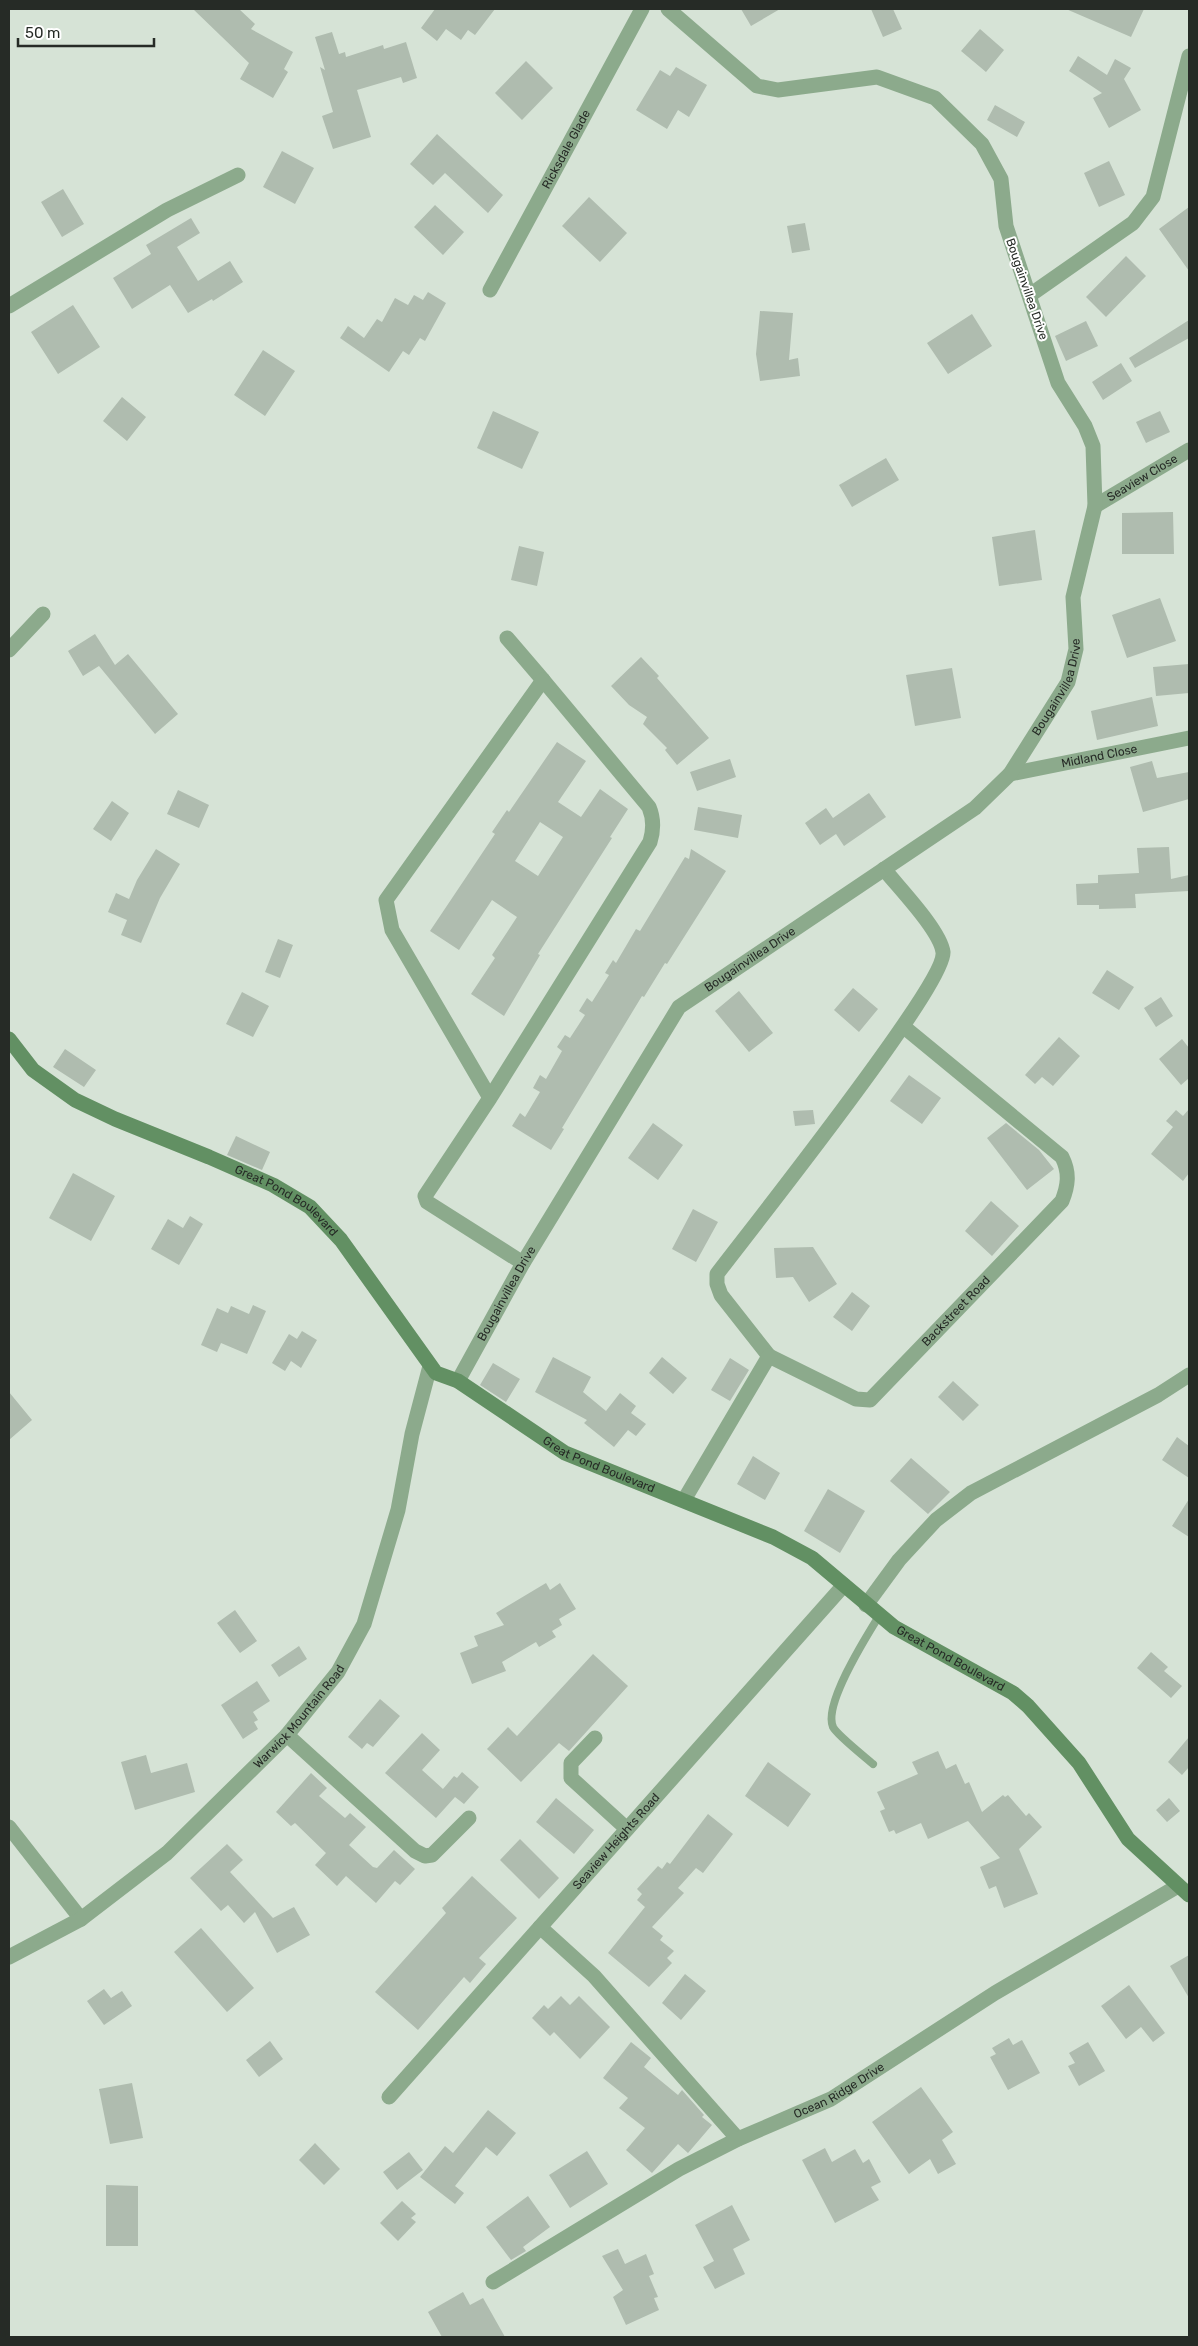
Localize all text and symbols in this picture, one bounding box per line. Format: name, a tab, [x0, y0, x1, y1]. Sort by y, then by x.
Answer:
scale bar	[18, 15, 154, 47]
text: 50 m	[25, 24, 60, 42]
street label: Ricksdale Glade	[539, 107, 593, 191]
street label: Bougainvillea Drive	[1003, 236, 1051, 342]
street label: Seaview Close	[1104, 451, 1180, 504]
street label: Bougainvillea Drive	[1029, 638, 1083, 738]
street label: Midland Close	[1060, 742, 1139, 771]
street label: Bougainvillea Drive	[702, 924, 798, 995]
street label: Great Pond Boulevard	[232, 1162, 341, 1239]
street label: Bougainvillea Drive	[474, 1243, 539, 1343]
street label: Backstreet Road	[919, 1273, 993, 1349]
street label: Great Pond Boulevard	[540, 1433, 657, 1496]
street label: Great Pond Boulevard	[894, 1623, 1007, 1694]
street label: Warwick Mountain Road	[250, 1662, 348, 1771]
street label: Seaview Heights Road	[570, 1790, 663, 1892]
street label: Ocean Ridge Drive	[791, 2059, 887, 2121]

